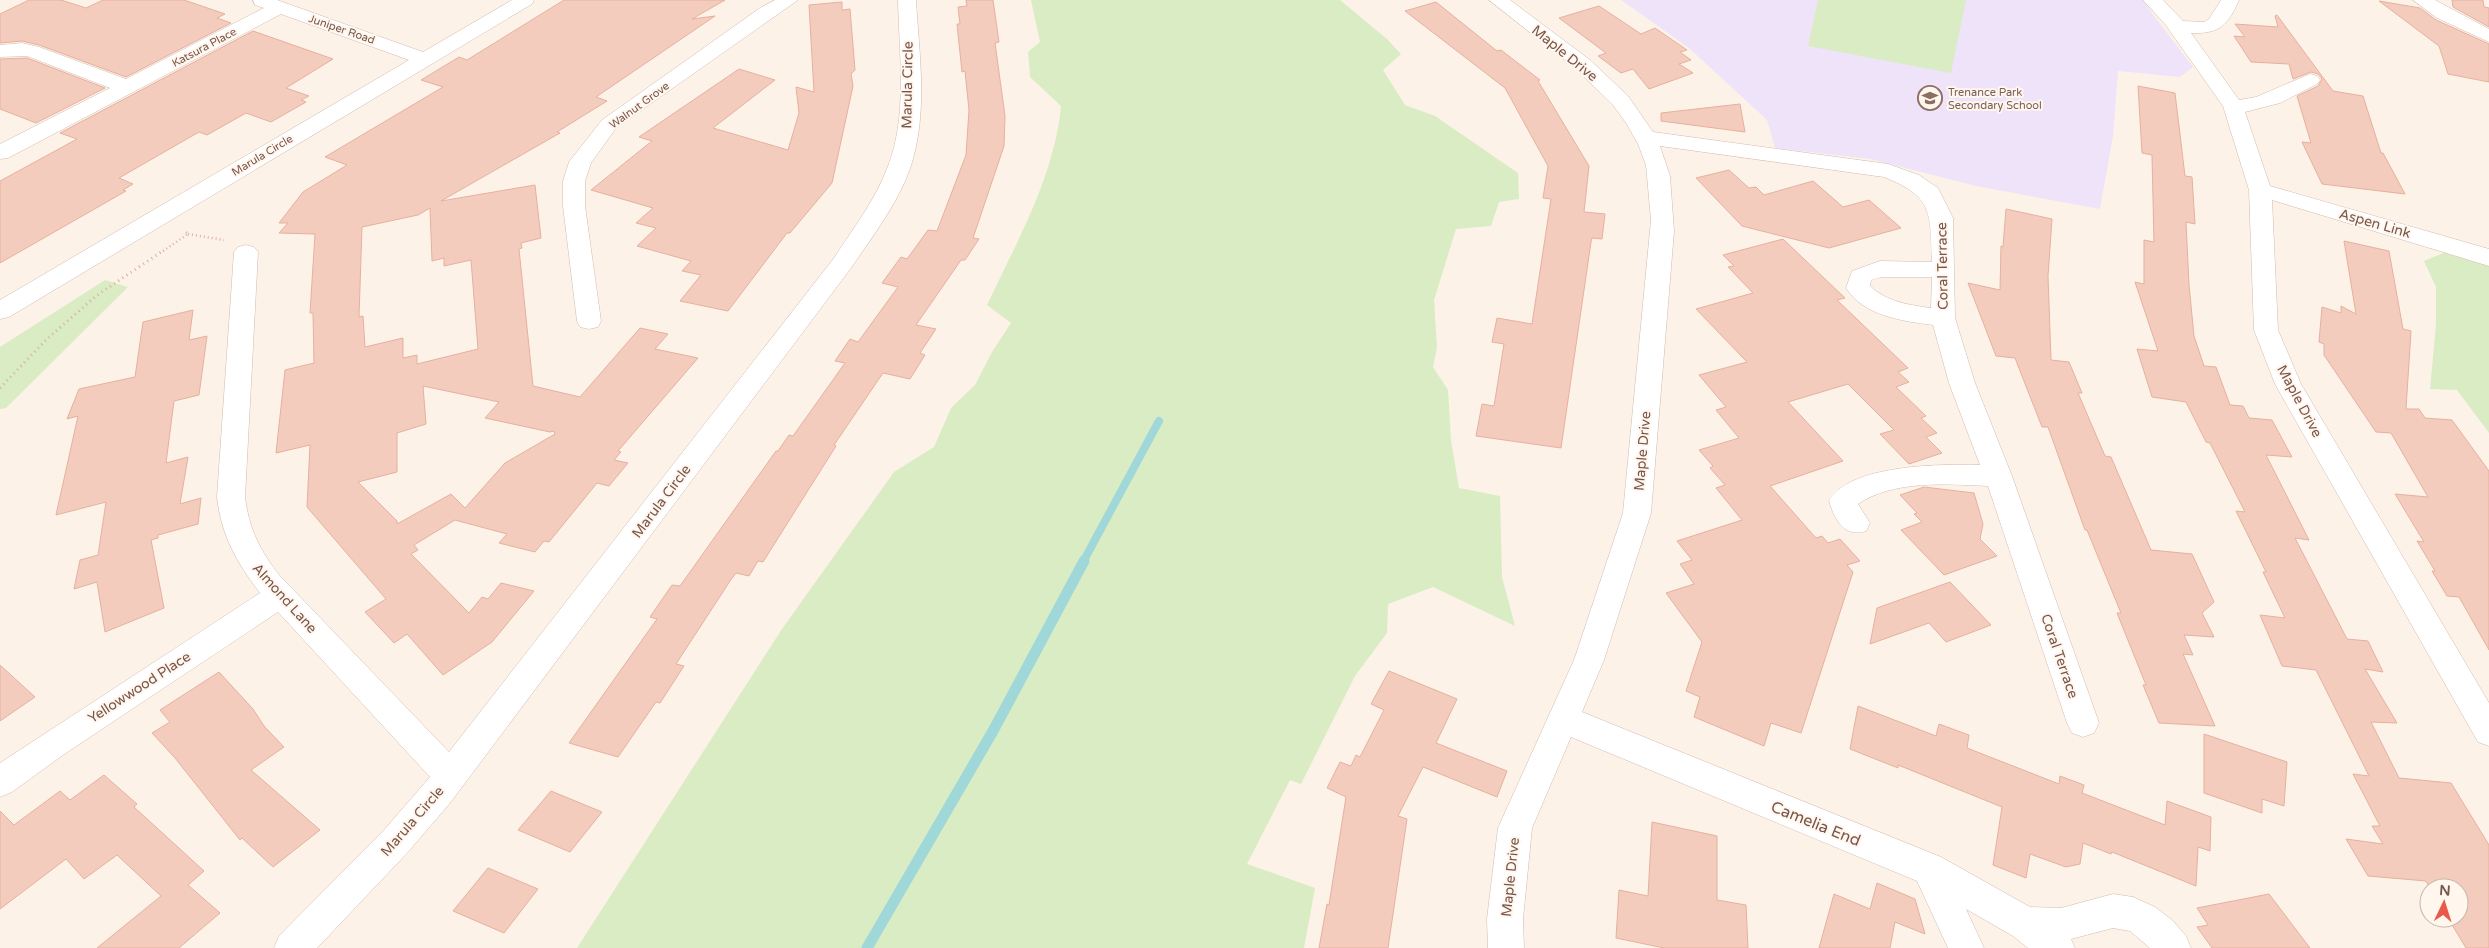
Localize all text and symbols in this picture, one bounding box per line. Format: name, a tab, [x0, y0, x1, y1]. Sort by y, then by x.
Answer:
street label: Juniper Road	[307, 12, 377, 47]
street label: Maple Drive	[1528, 22, 1601, 85]
street label: Katsura Place	[170, 25, 239, 70]
street label: Marula Circle	[898, 41, 917, 129]
street label: Walnut Grove	[607, 79, 672, 132]
school or university icon: Trenance Park Secondary School	[1917, 85, 1943, 111]
place label: Trenance Park Secondary School	[1948, 86, 2042, 112]
street label: Marula Circle	[229, 132, 295, 179]
street label: Aspen Link	[2337, 205, 2413, 242]
street label: Coral Terrace	[1933, 222, 1952, 310]
street label: Maple Drive	[2273, 362, 2326, 440]
street label: Maple Drive	[1631, 411, 1654, 492]
street label: Marula Circle	[628, 461, 695, 541]
street label: Almond Lane	[249, 560, 321, 637]
street label: Coral Terrace	[2037, 612, 2082, 701]
street label: Yellowwood Place	[85, 648, 194, 727]
street label: Marula Circle	[377, 783, 448, 860]
street label: Camelia End	[1768, 797, 1863, 851]
street label: Maple Drive	[1498, 836, 1523, 918]
north arrow	[2419, 878, 2469, 928]
text: N	[2439, 882, 2451, 899]

